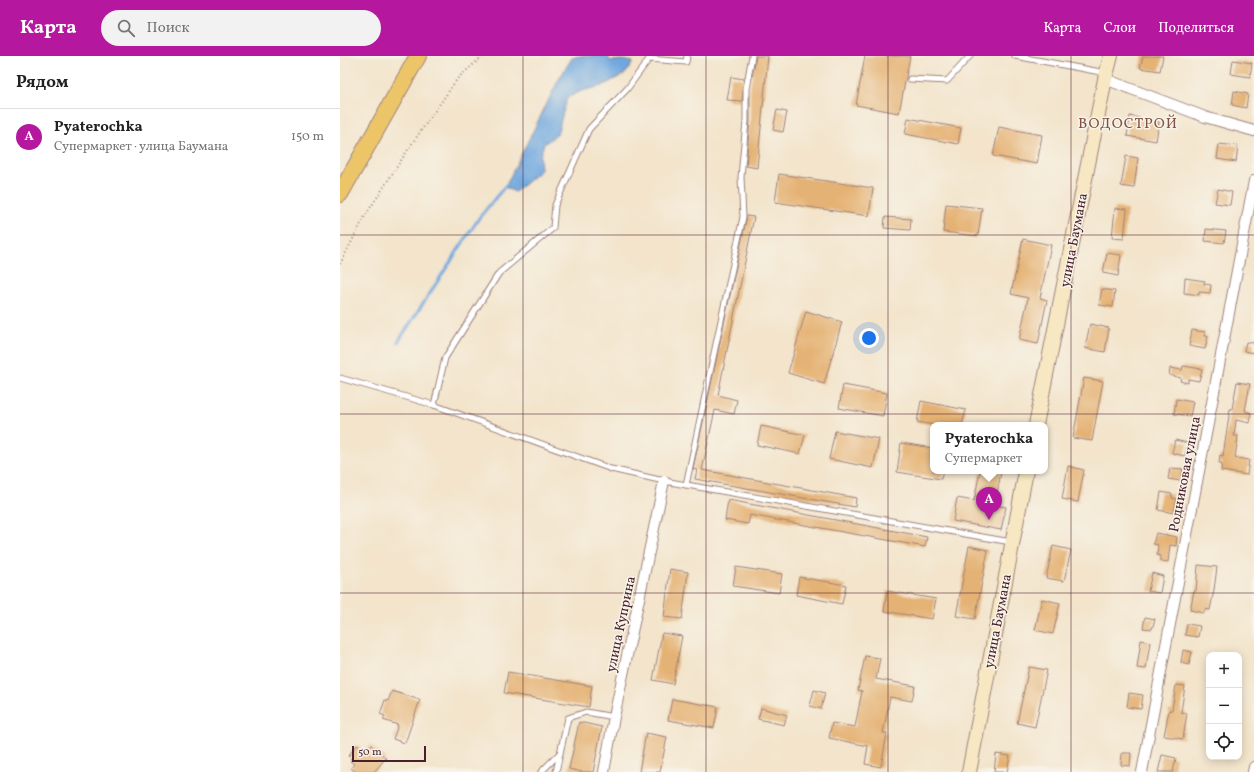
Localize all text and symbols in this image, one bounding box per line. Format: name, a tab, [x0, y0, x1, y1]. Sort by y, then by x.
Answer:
search box	[101, 10, 381, 46]
text: Карта	[20, 15, 77, 41]
icon: search	[115, 17, 137, 39]
text: Поиск	[147, 18, 190, 39]
text: Карта	[1043, 19, 1081, 38]
text: Слои	[1103, 19, 1136, 38]
text: Поделиться	[1158, 19, 1234, 38]
text: Рядом	[16, 71, 69, 94]
district label: ВОДОСТРОЙ	[1078, 114, 1178, 135]
text: Pyaterochka	[54, 117, 143, 138]
text: A	[24, 128, 34, 146]
text: 150 m	[291, 128, 324, 146]
text: Супермаркет · улица Баумана	[54, 138, 228, 156]
street label: улица Баумана	[1056, 191, 1093, 289]
your location	[859, 328, 879, 348]
street label: Родниковая улица	[1165, 415, 1206, 534]
popup	[930, 422, 1048, 474]
text: Pyaterochka	[945, 429, 1033, 450]
text: Супермаркет	[945, 450, 1022, 468]
pin: A	[976, 487, 1002, 520]
street label: улица Баумана	[980, 572, 1017, 670]
street label: улица Куприна	[602, 574, 641, 674]
map controls	[1206, 652, 1242, 760]
button: +	[1206, 652, 1242, 688]
button: −	[1206, 688, 1242, 724]
button: locate	[1206, 724, 1242, 760]
scale bar	[352, 744, 426, 763]
text: 50 m	[358, 745, 382, 760]

